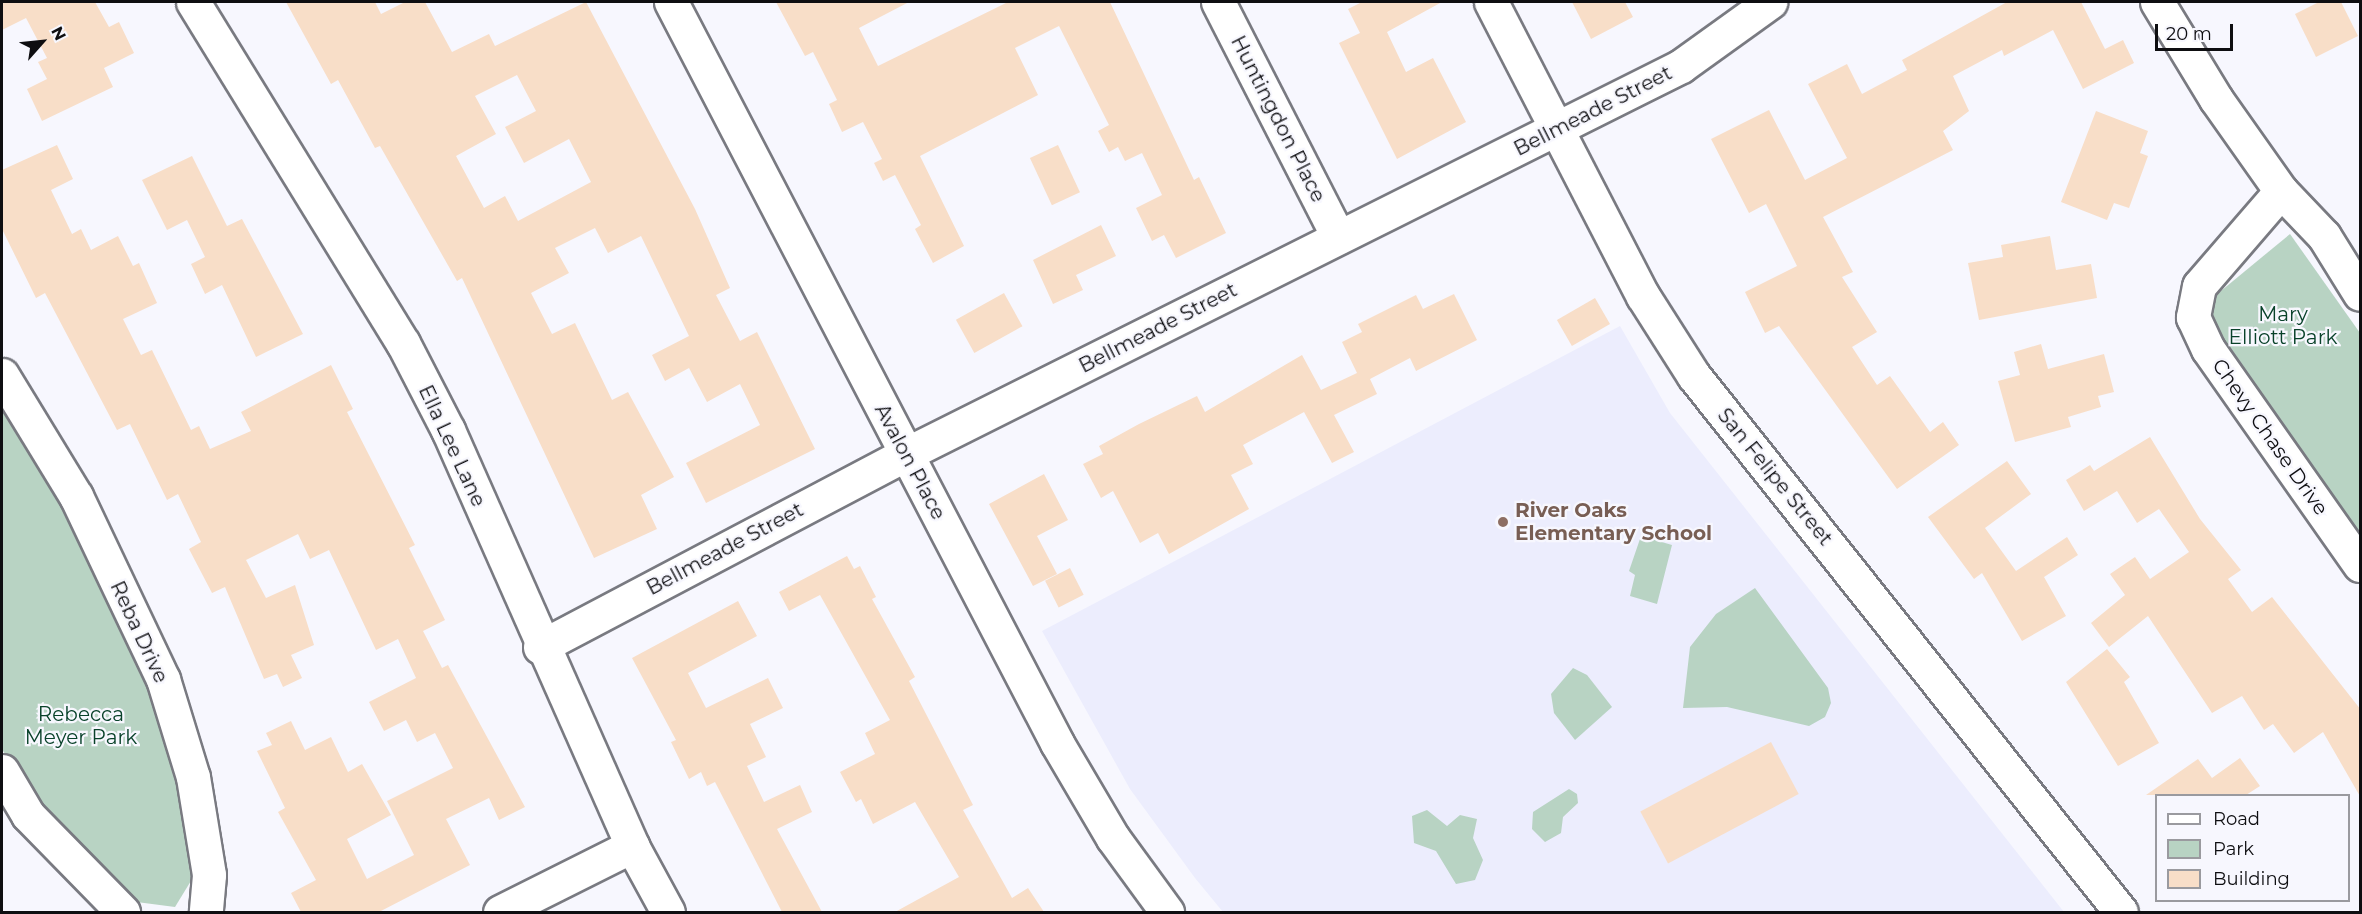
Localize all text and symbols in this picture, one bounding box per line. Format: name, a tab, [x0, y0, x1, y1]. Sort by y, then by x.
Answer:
north arrow	[12, 12, 72, 72]
scale bar	[2158, 12, 2236, 50]
text: 20 m	[2166, 23, 2212, 45]
text: N	[47, 24, 70, 44]
street label: Huntingdon Place	[1226, 32, 1330, 206]
street label: Bellmeade Street	[1510, 61, 1676, 161]
street label: Bellmeade Street	[1075, 278, 1241, 378]
park label: Mary Elliott Park	[2229, 302, 2337, 349]
street label: Chevy Chase Drive	[2207, 354, 2333, 520]
street label: Ella Lee Lane	[413, 381, 491, 511]
street label: Avalon Place	[869, 400, 951, 524]
street label: San Felipe Street	[1712, 404, 1838, 550]
street label: Bellmeade Street	[643, 498, 807, 600]
place label: River Oaks Elementary School	[1515, 498, 1712, 545]
marker: River Oaks Elementary School	[1496, 515, 1510, 529]
street label: Reba Drive	[105, 577, 173, 687]
park label: Rebecca Meyer Park	[25, 703, 137, 750]
legend	[2155, 794, 2350, 902]
text: Road	[2213, 808, 2260, 830]
text: Park	[2213, 838, 2254, 860]
text: Building	[2213, 868, 2290, 890]

